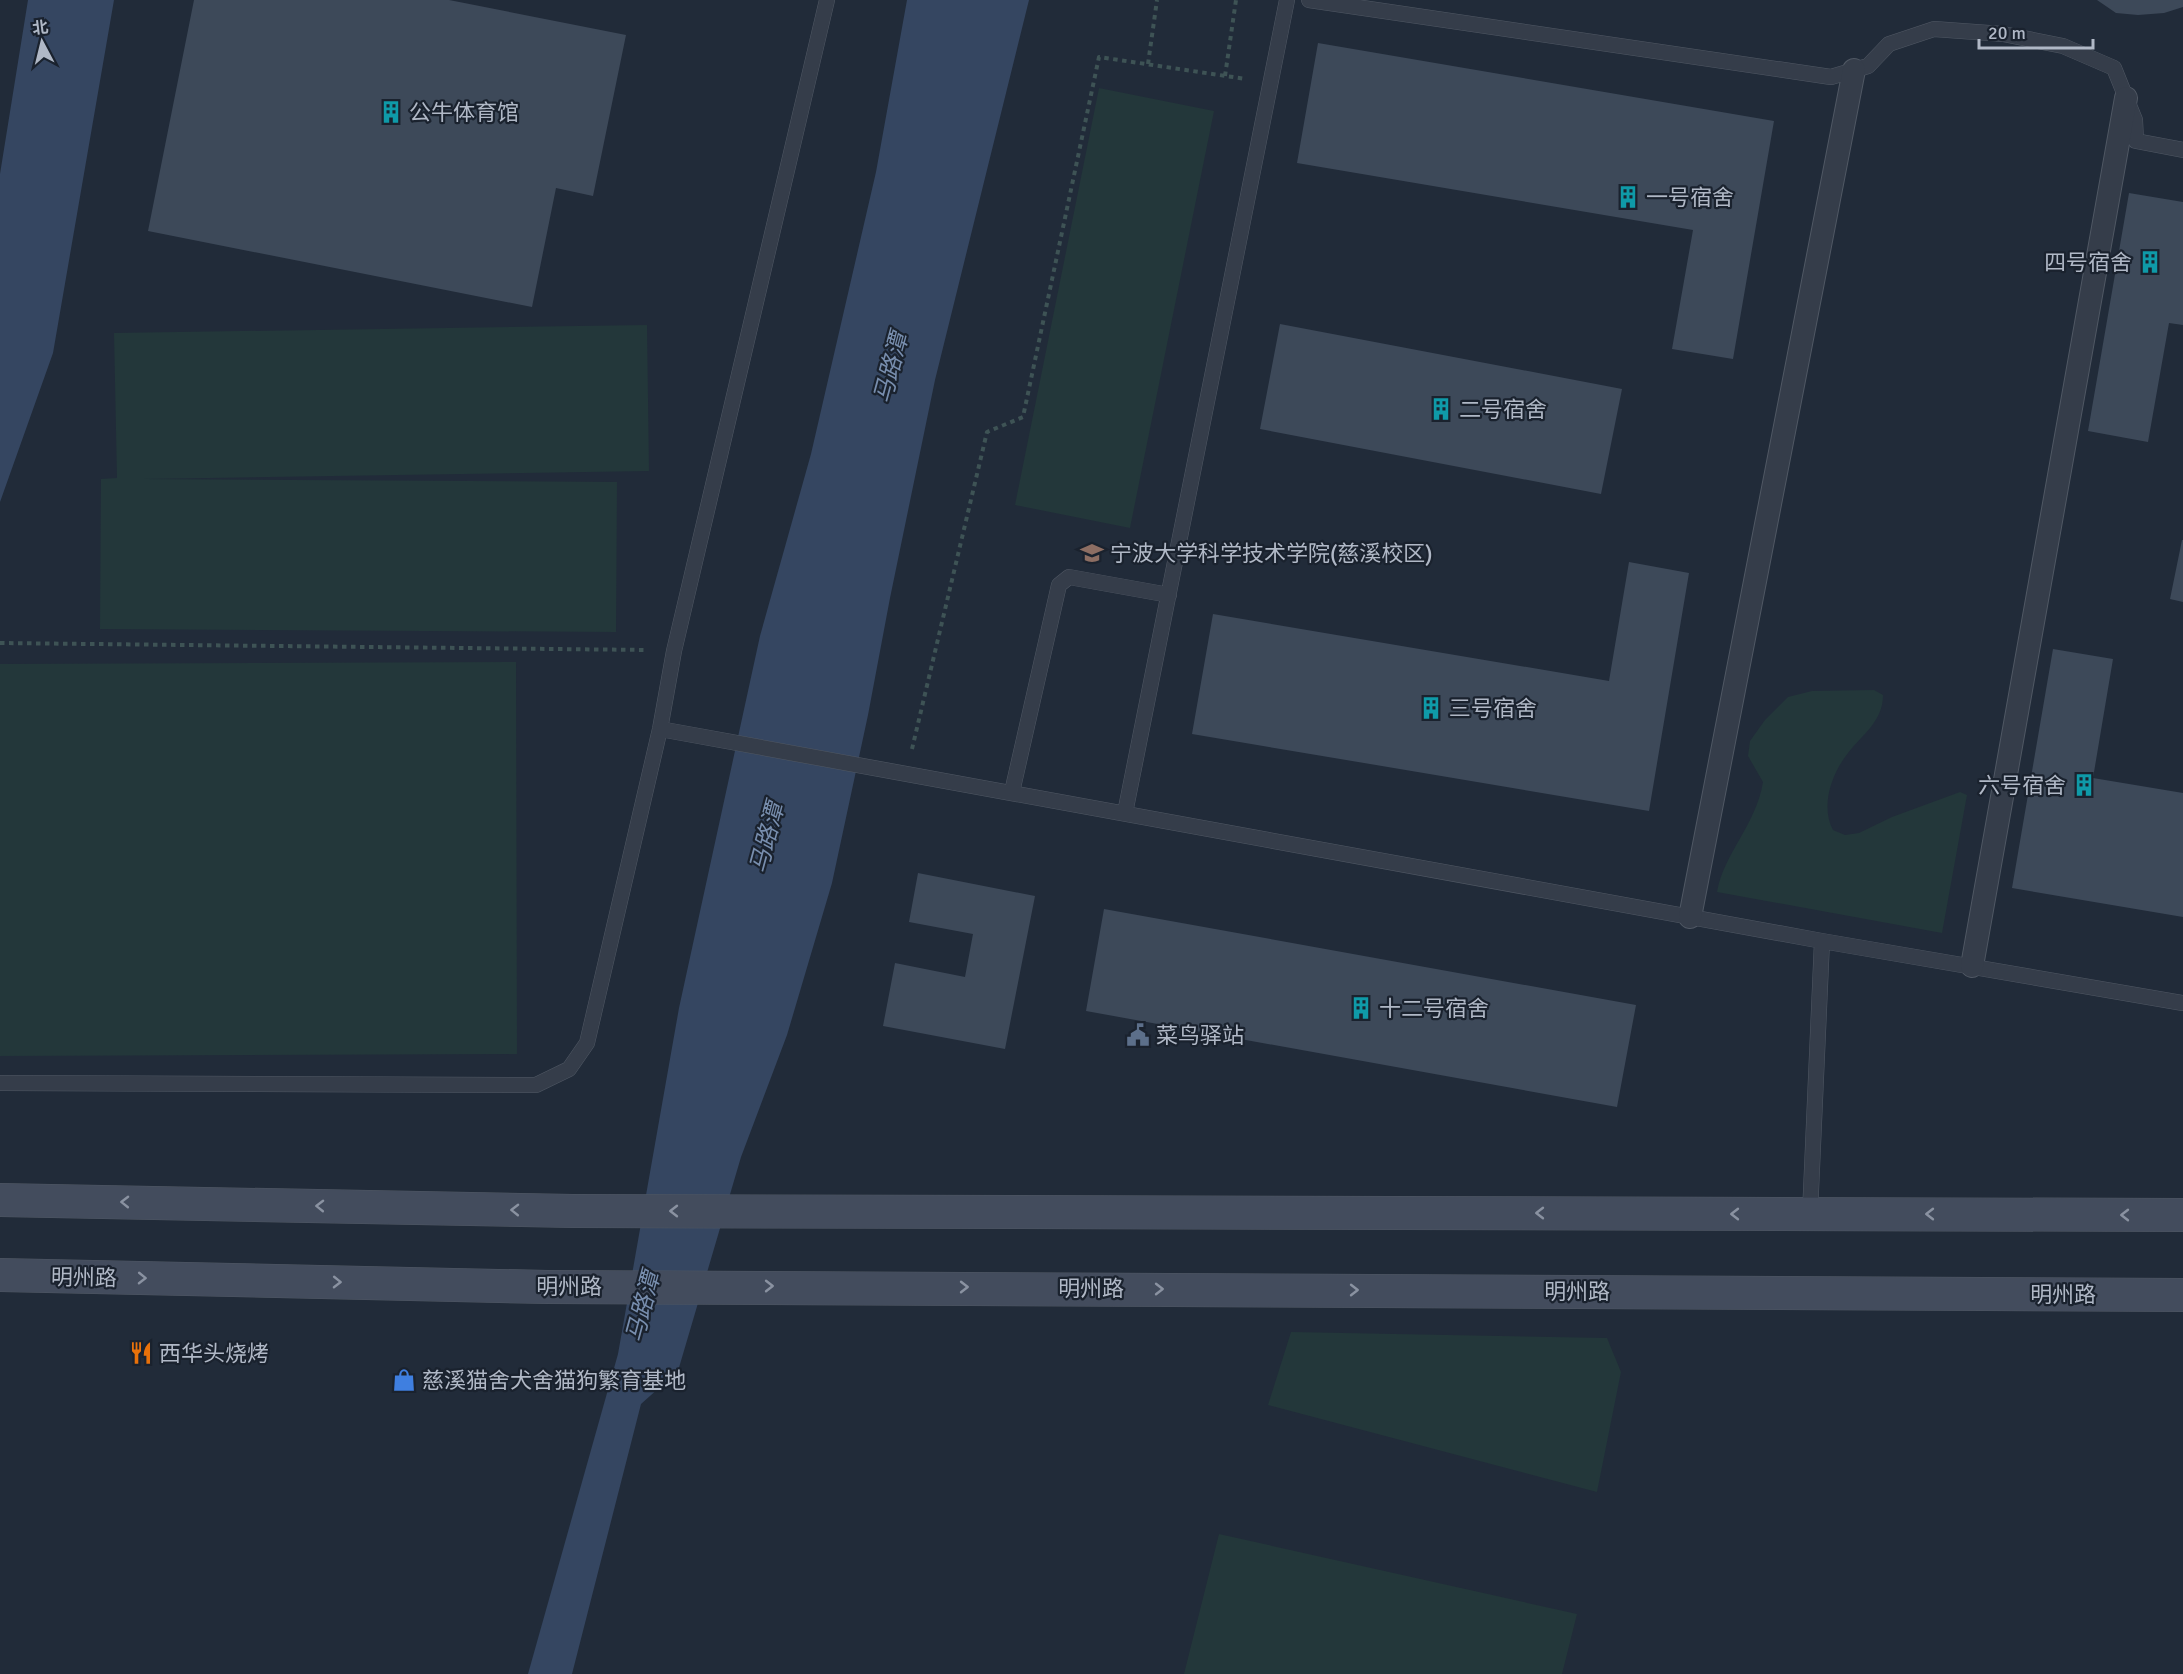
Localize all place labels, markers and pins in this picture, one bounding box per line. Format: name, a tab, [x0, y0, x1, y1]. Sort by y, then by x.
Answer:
building icon: 公牛体育馆	[378, 99, 404, 125]
place label: 公牛体育馆	[409, 99, 519, 126]
building icon: 一号宿舍	[1615, 184, 1641, 210]
place label: 一号宿舍	[1646, 184, 1734, 211]
place label: 四号宿舍	[2044, 249, 2132, 276]
building icon: 四号宿舍	[2137, 249, 2163, 275]
building icon: 二号宿舍	[1428, 396, 1454, 422]
place label: 二号宿舍	[1459, 396, 1547, 423]
school or university icon: 宁波大学科学技术学院(慈溪校区)	[1079, 540, 1105, 566]
place label: 宁波大学科学技术学院(慈溪校区)	[1110, 540, 1433, 567]
building icon: 三号宿舍	[1418, 695, 1444, 721]
place label: 三号宿舍	[1449, 695, 1537, 722]
place label: 六号宿舍	[1978, 772, 2066, 799]
building icon: 六号宿舍	[2071, 772, 2097, 798]
building icon: 十二号宿舍	[1348, 995, 1374, 1021]
place label: 十二号宿舍	[1379, 995, 1489, 1022]
public building icon: 菜鸟驿站	[1125, 1022, 1151, 1048]
place label: 菜鸟驿站	[1156, 1022, 1244, 1049]
restaurant icon: 西华头烧烤	[128, 1340, 154, 1366]
place label: 西华头烧烤	[159, 1340, 269, 1367]
shop icon: 慈溪猫舍犬舍猫狗繁育基地	[391, 1367, 417, 1393]
place label: 慈溪猫舍犬舍猫狗繁育基地	[422, 1367, 686, 1394]

